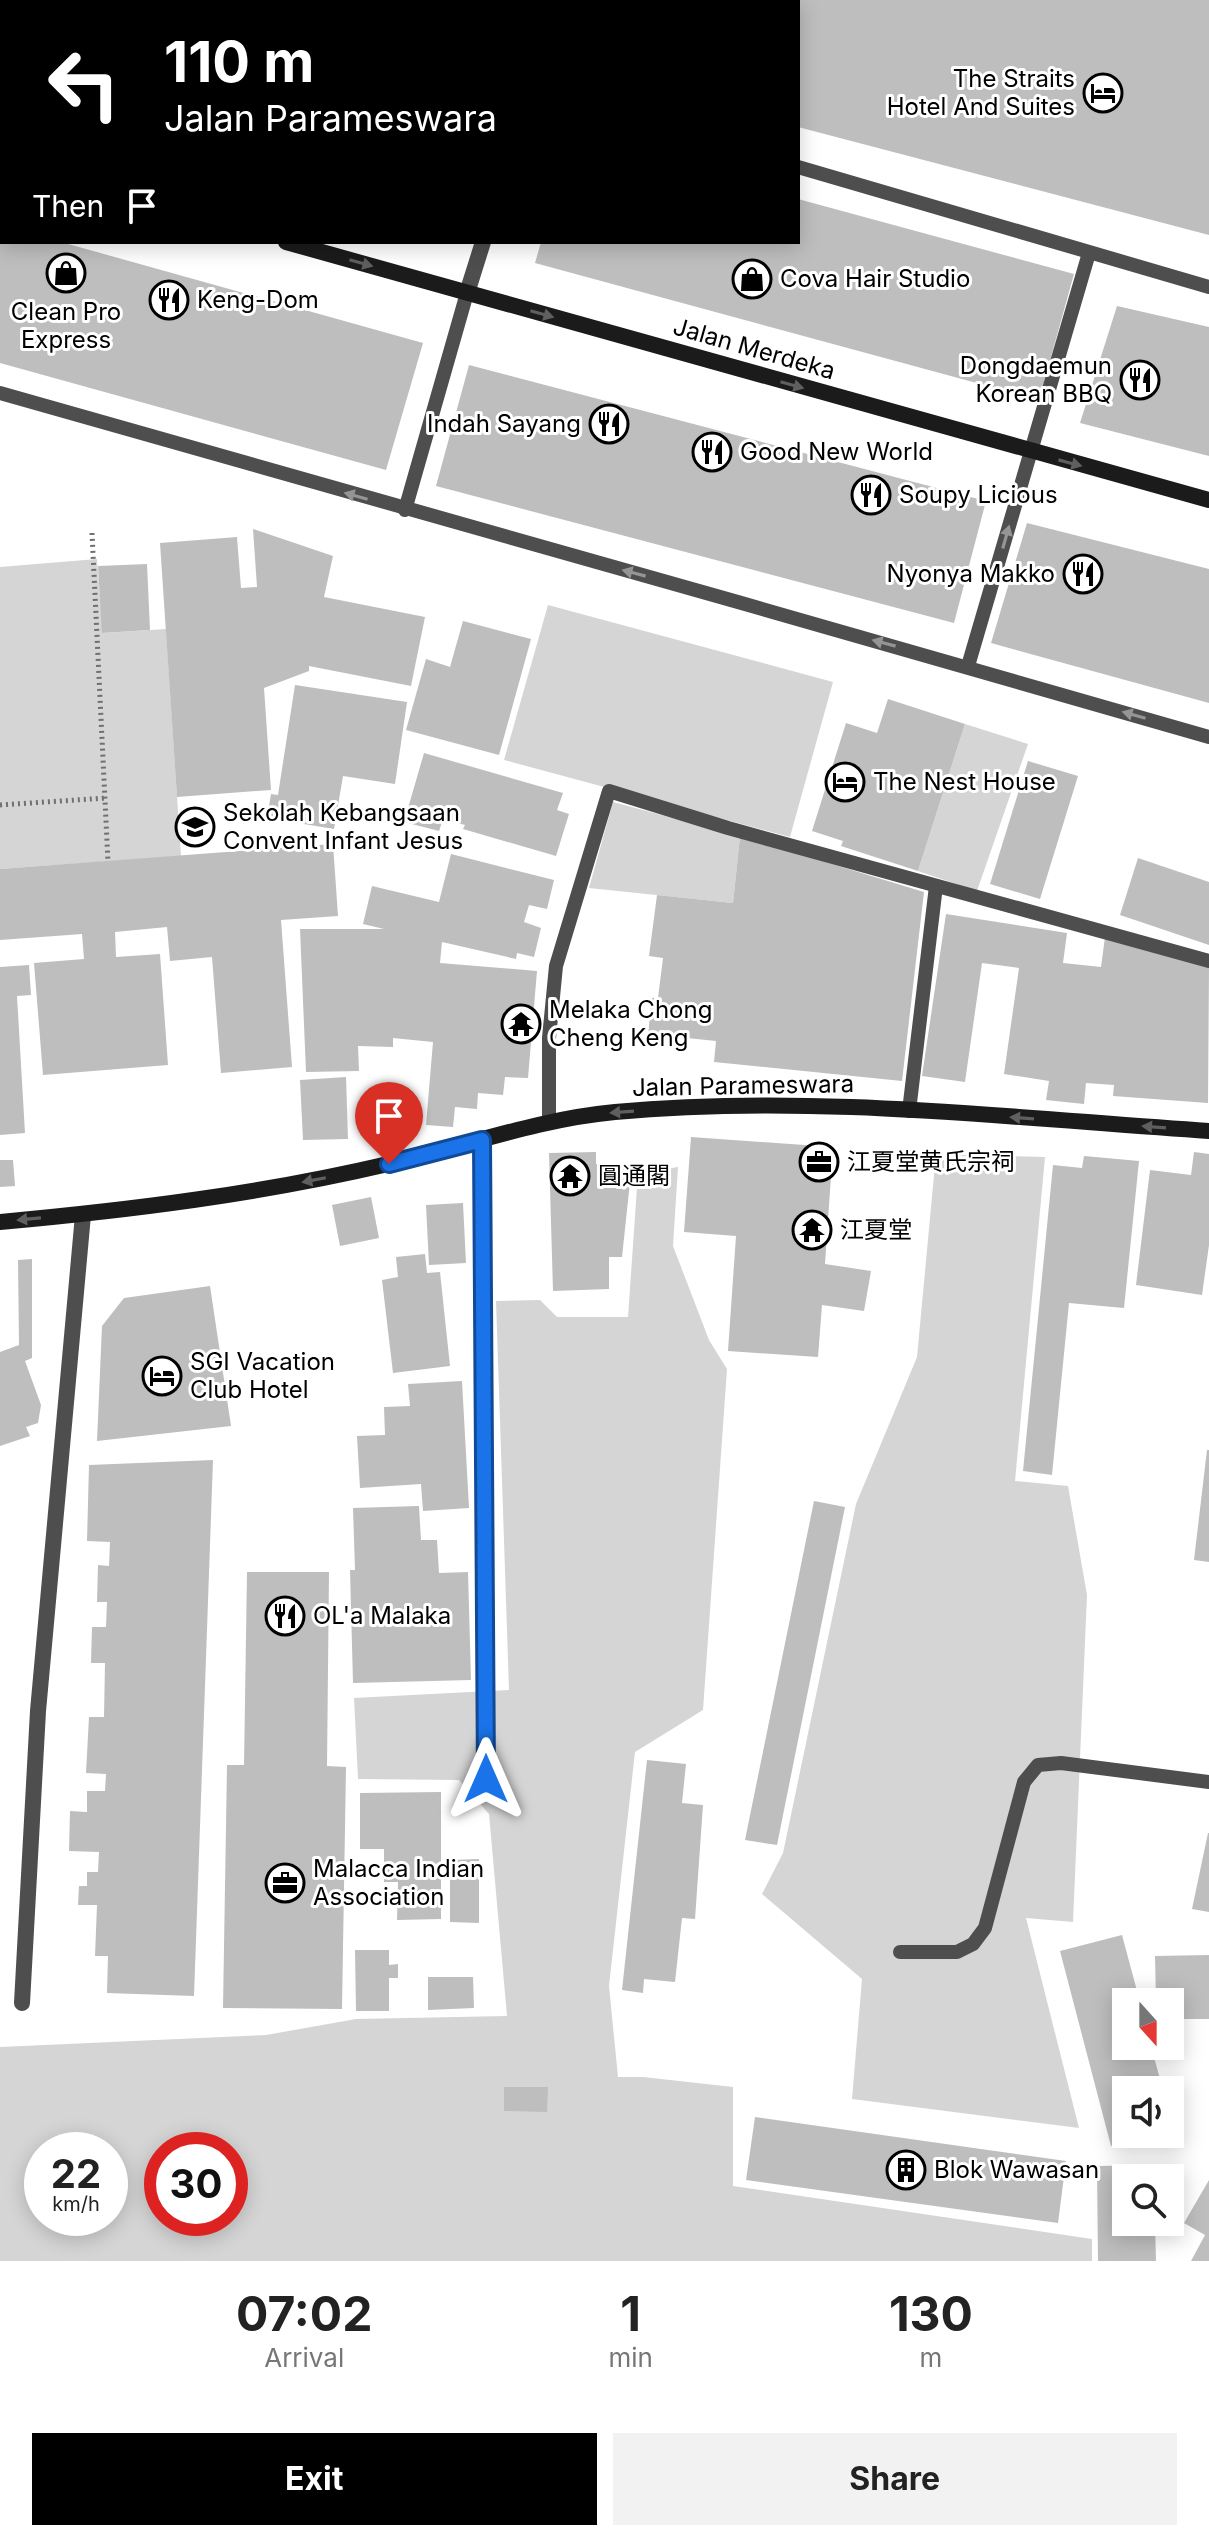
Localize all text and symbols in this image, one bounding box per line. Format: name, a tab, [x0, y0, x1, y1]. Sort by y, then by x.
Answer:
text: 110 m	[164, 28, 314, 96]
icon: left	[32, 32, 136, 136]
place label: The Straits Hotel And Suites	[887, 64, 1075, 121]
hotel icon: The Straits Hotel And Suites	[1082, 72, 1124, 114]
text: Jalan Parameswara	[164, 96, 497, 140]
icon: arrive	[120, 184, 164, 228]
text: Then	[32, 188, 104, 224]
shop icon: Clean Pro Express	[45, 252, 87, 294]
one-way arrow	[350, 257, 374, 270]
shop icon: Cova Hair Studio	[731, 258, 773, 300]
place label: Cova Hair Studio	[780, 264, 970, 293]
restaurant icon: Keng-Dom	[148, 279, 190, 321]
place label: Keng-Dom	[197, 285, 319, 314]
place label: Clean Pro Express	[11, 297, 121, 354]
one-way arrow	[530, 309, 555, 321]
street label: Jalan Merdeka	[670, 312, 838, 385]
place label: Dongdaemun Korean BBQ	[960, 351, 1112, 408]
restaurant icon: Dongdaemun Korean BBQ	[1119, 359, 1161, 401]
one-way arrow	[781, 379, 805, 392]
restaurant icon: Indah Sayang	[588, 403, 630, 445]
place label: Indah Sayang	[427, 409, 581, 438]
restaurant icon: Good New World	[691, 431, 733, 473]
place label: Good New World	[740, 437, 933, 466]
one-way arrow	[1058, 457, 1082, 470]
restaurant icon: Soupy Licious	[850, 474, 892, 516]
place label: Soupy Licious	[899, 480, 1058, 509]
one-way arrow	[344, 489, 368, 502]
one-way arrow	[1000, 525, 1013, 549]
restaurant icon: Nyonya Makko	[1062, 553, 1104, 595]
place label: Nyonya Makko	[887, 559, 1055, 588]
one-way arrow	[621, 567, 646, 579]
one-way arrow	[872, 636, 896, 649]
one-way arrow	[1122, 708, 1146, 721]
hotel icon: The Nest House	[824, 761, 866, 803]
place label: The Nest House	[873, 767, 1056, 796]
place label: Sekolah Kebangsaan Convent Infant Jesus	[223, 798, 463, 855]
school or university icon: Sekolah Kebangsaan Convent Infant Jesus	[174, 806, 216, 848]
place label: Melaka Chong Cheng Keng	[549, 995, 712, 1052]
temple icon: Melaka Chong Cheng Keng	[500, 1003, 542, 1045]
street label: Jalan Parameswara	[632, 1069, 854, 1102]
pin	[355, 1082, 423, 1164]
icon: arrive	[367, 1094, 411, 1138]
one-way arrow	[609, 1106, 634, 1119]
one-way arrow	[1009, 1111, 1034, 1124]
one-way arrow	[1141, 1121, 1166, 1134]
office icon: 江夏堂黄氏宗祠	[798, 1141, 840, 1183]
place label: 江夏堂黄氏宗祠	[847, 1147, 1015, 1176]
temple icon: 圓通閣	[549, 1155, 591, 1197]
place label: 圓通閣	[598, 1161, 670, 1190]
one-way arrow	[301, 1174, 326, 1186]
temple icon: 江夏堂	[791, 1209, 833, 1251]
one-way arrow	[16, 1213, 41, 1226]
place label: 江夏堂	[840, 1215, 912, 1244]
place label: SGI Vacation Club Hotel	[190, 1347, 335, 1404]
hotel icon: SGI Vacation Club Hotel	[141, 1355, 183, 1397]
restaurant icon: OL'a Malaka	[264, 1595, 306, 1637]
place label: OL'a Malaka	[313, 1601, 451, 1630]
position arrow	[444, 1737, 528, 1821]
place label: Malacca Indian Association	[313, 1854, 484, 1911]
office icon: Malacca Indian Association	[264, 1862, 306, 1904]
north arrow	[1112, 1988, 1184, 2060]
map controls	[1112, 1988, 1184, 2236]
button: sound	[1112, 2076, 1184, 2148]
speed limit sign: 30	[144, 2132, 248, 2236]
text: 22	[51, 2149, 101, 2198]
building icon: Blok Wawasan	[885, 2149, 927, 2191]
place label: Blok Wawasan	[934, 2155, 1099, 2184]
button: search	[1112, 2164, 1184, 2236]
text: km/h	[52, 2192, 100, 2216]
text: 07:02	[236, 2284, 372, 2343]
text: 1	[620, 2284, 641, 2343]
text: 130	[889, 2284, 973, 2343]
text: Arrival	[264, 2342, 344, 2373]
text: min	[608, 2342, 653, 2373]
text: m	[920, 2342, 942, 2373]
button: Exit	[32, 2433, 597, 2525]
button: Share	[613, 2433, 1177, 2525]

